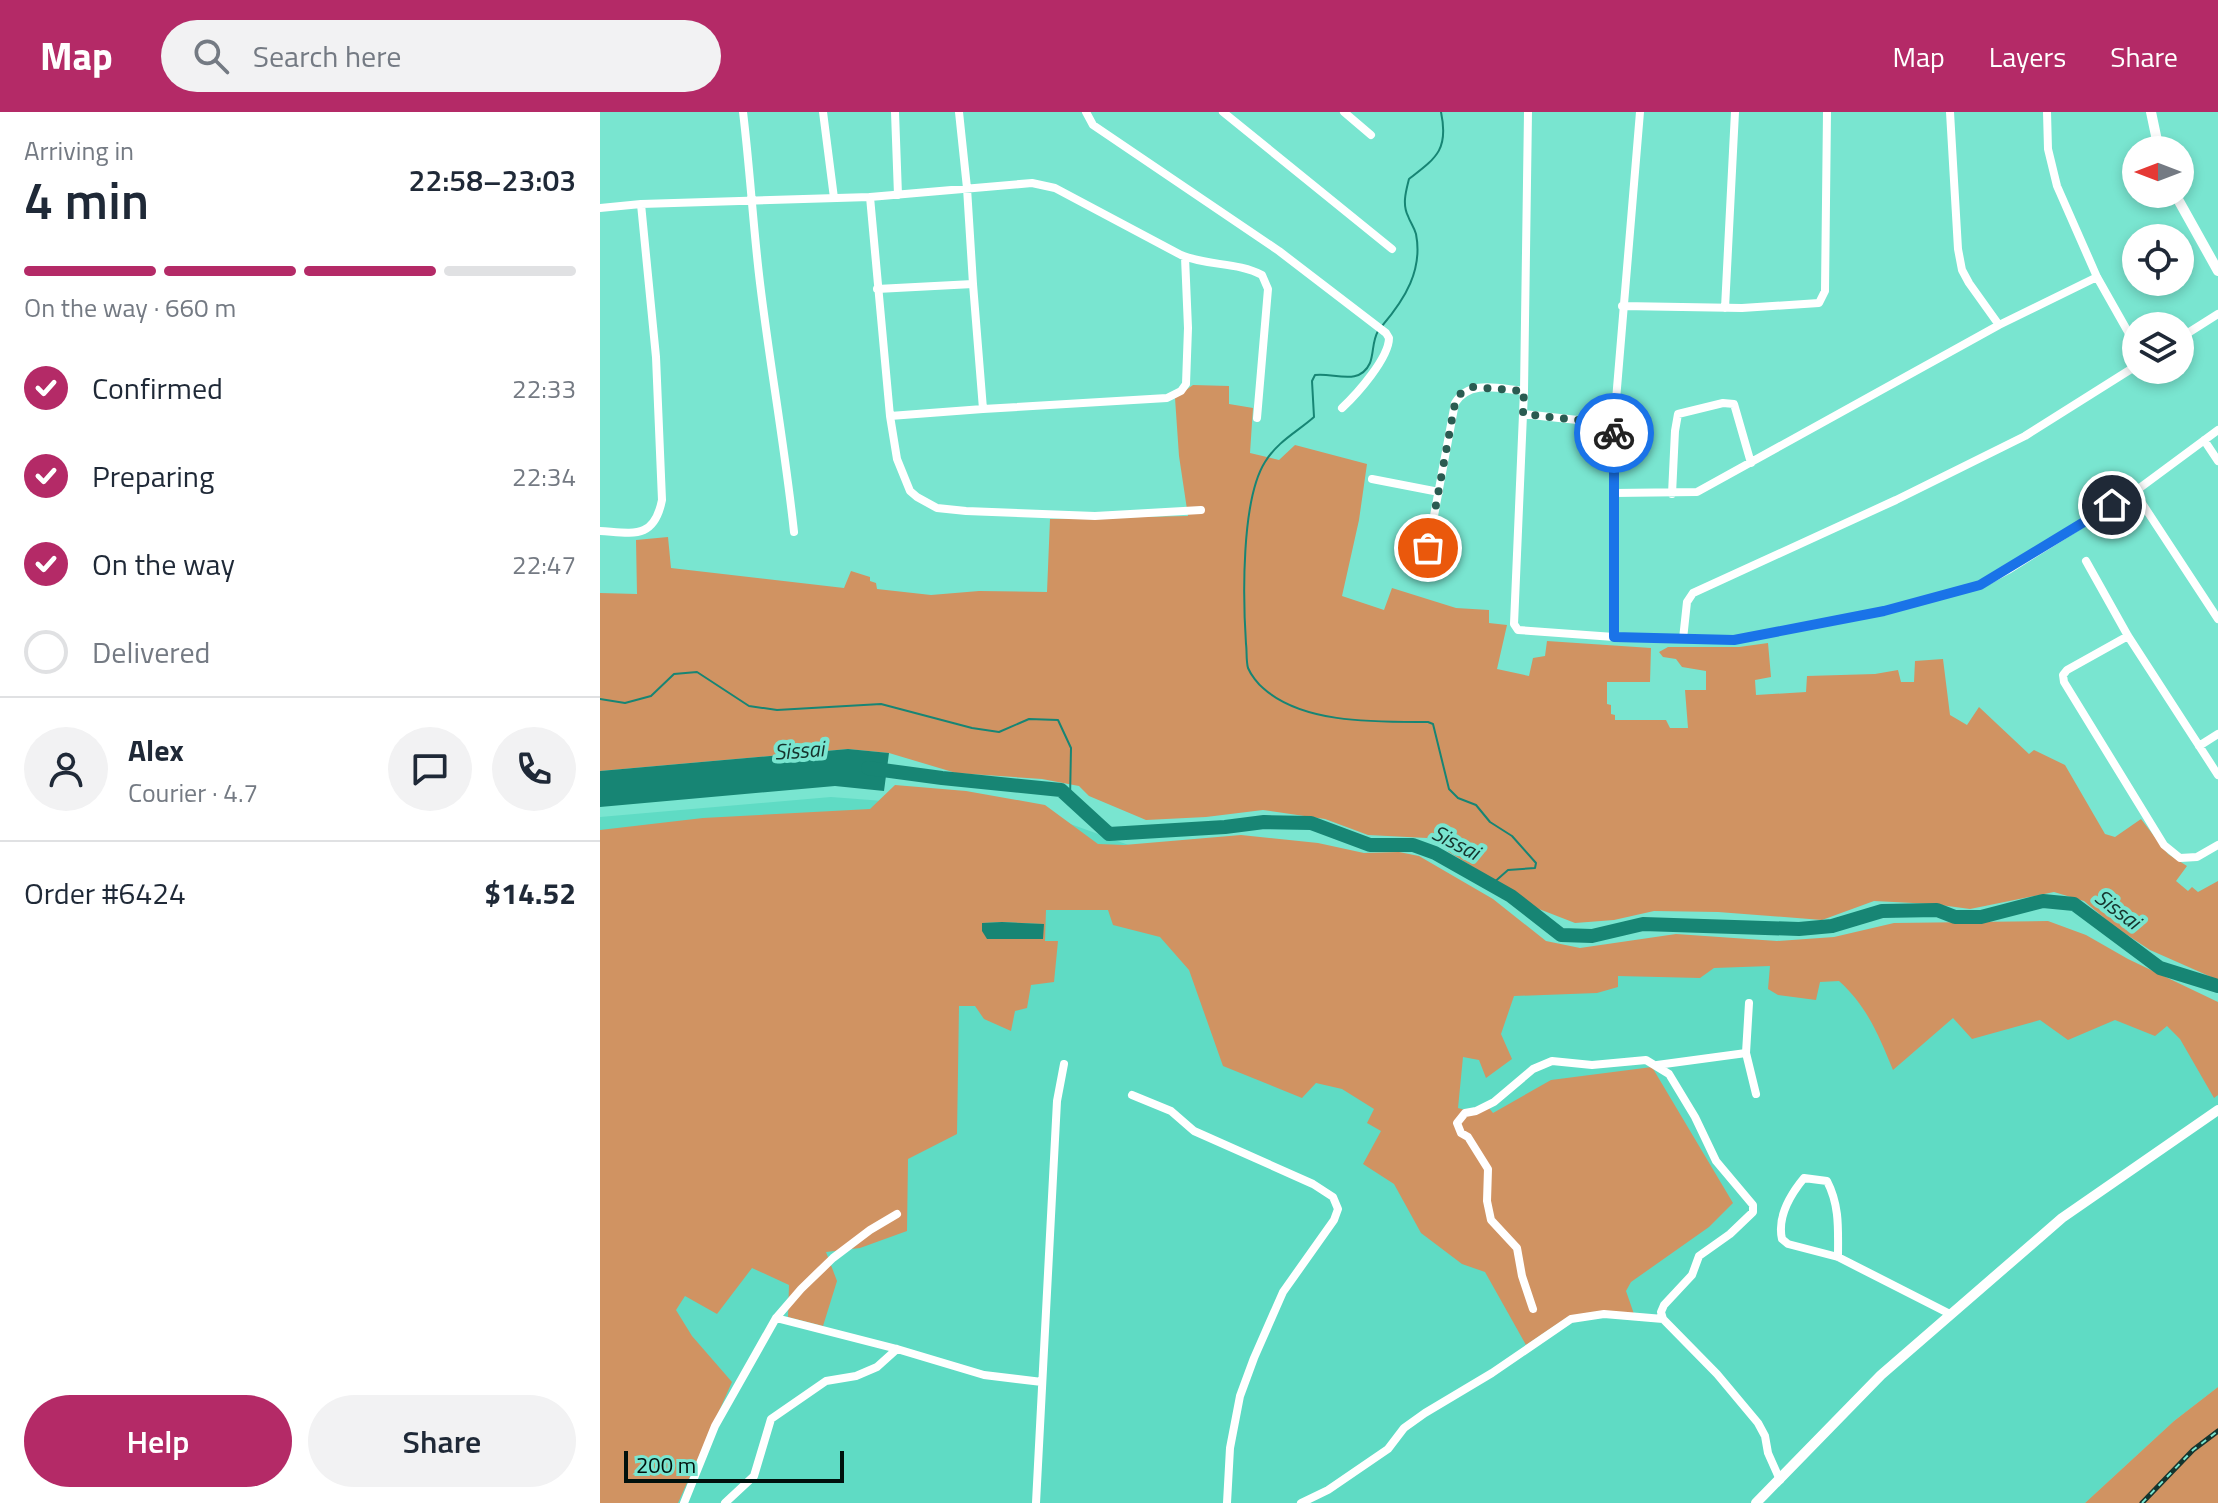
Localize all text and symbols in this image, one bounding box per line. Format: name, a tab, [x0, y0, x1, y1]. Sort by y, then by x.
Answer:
search box	[161, 20, 721, 92]
text: Map	[40, 27, 113, 85]
text: Search here	[253, 33, 402, 79]
icon: search	[189, 34, 233, 78]
text: Map	[1892, 35, 1945, 78]
text: Layers	[1989, 35, 2066, 78]
text: Share	[2110, 35, 2178, 78]
text: Arriving in	[24, 131, 134, 170]
north arrow	[2122, 136, 2194, 208]
map controls	[2122, 136, 2194, 384]
text: 22:58–23:03	[409, 157, 576, 203]
text: 4 min	[24, 160, 149, 239]
button: locate	[2122, 224, 2194, 296]
text: On the way · 660 m	[24, 288, 236, 327]
button: layers	[2122, 312, 2194, 384]
text: Confirmed	[92, 365, 223, 411]
icon: check	[24, 366, 68, 410]
text: 22:33	[512, 369, 576, 408]
courier	[1574, 393, 1654, 473]
icon: bike	[1592, 411, 1636, 455]
text: Preparing	[92, 453, 214, 499]
icon: check	[24, 454, 68, 498]
text: 22:34	[512, 457, 576, 496]
pin	[2078, 471, 2146, 539]
icon: home	[2090, 483, 2134, 527]
pin	[1394, 514, 1462, 582]
icon: bag	[1406, 526, 1450, 570]
text: On the way	[92, 541, 235, 587]
icon: check	[24, 542, 68, 586]
text: 22:47	[512, 545, 576, 584]
text: Delivered	[92, 629, 210, 675]
button: person	[24, 727, 108, 811]
text: Alex	[128, 727, 184, 773]
button: chat	[388, 727, 472, 811]
button: phone	[492, 727, 576, 811]
water label: Sissai	[773, 731, 828, 769]
text: Courier · 4.7	[128, 773, 258, 812]
water label: Sissai	[1426, 816, 1488, 870]
text: Order #6424	[24, 870, 186, 916]
text: $14.52	[484, 870, 576, 916]
water label: Sissai	[2088, 880, 2150, 939]
button: Help	[24, 1395, 292, 1487]
button: Share	[308, 1395, 576, 1487]
scale bar	[624, 1447, 844, 1483]
text: 200 m	[636, 1448, 696, 1482]

